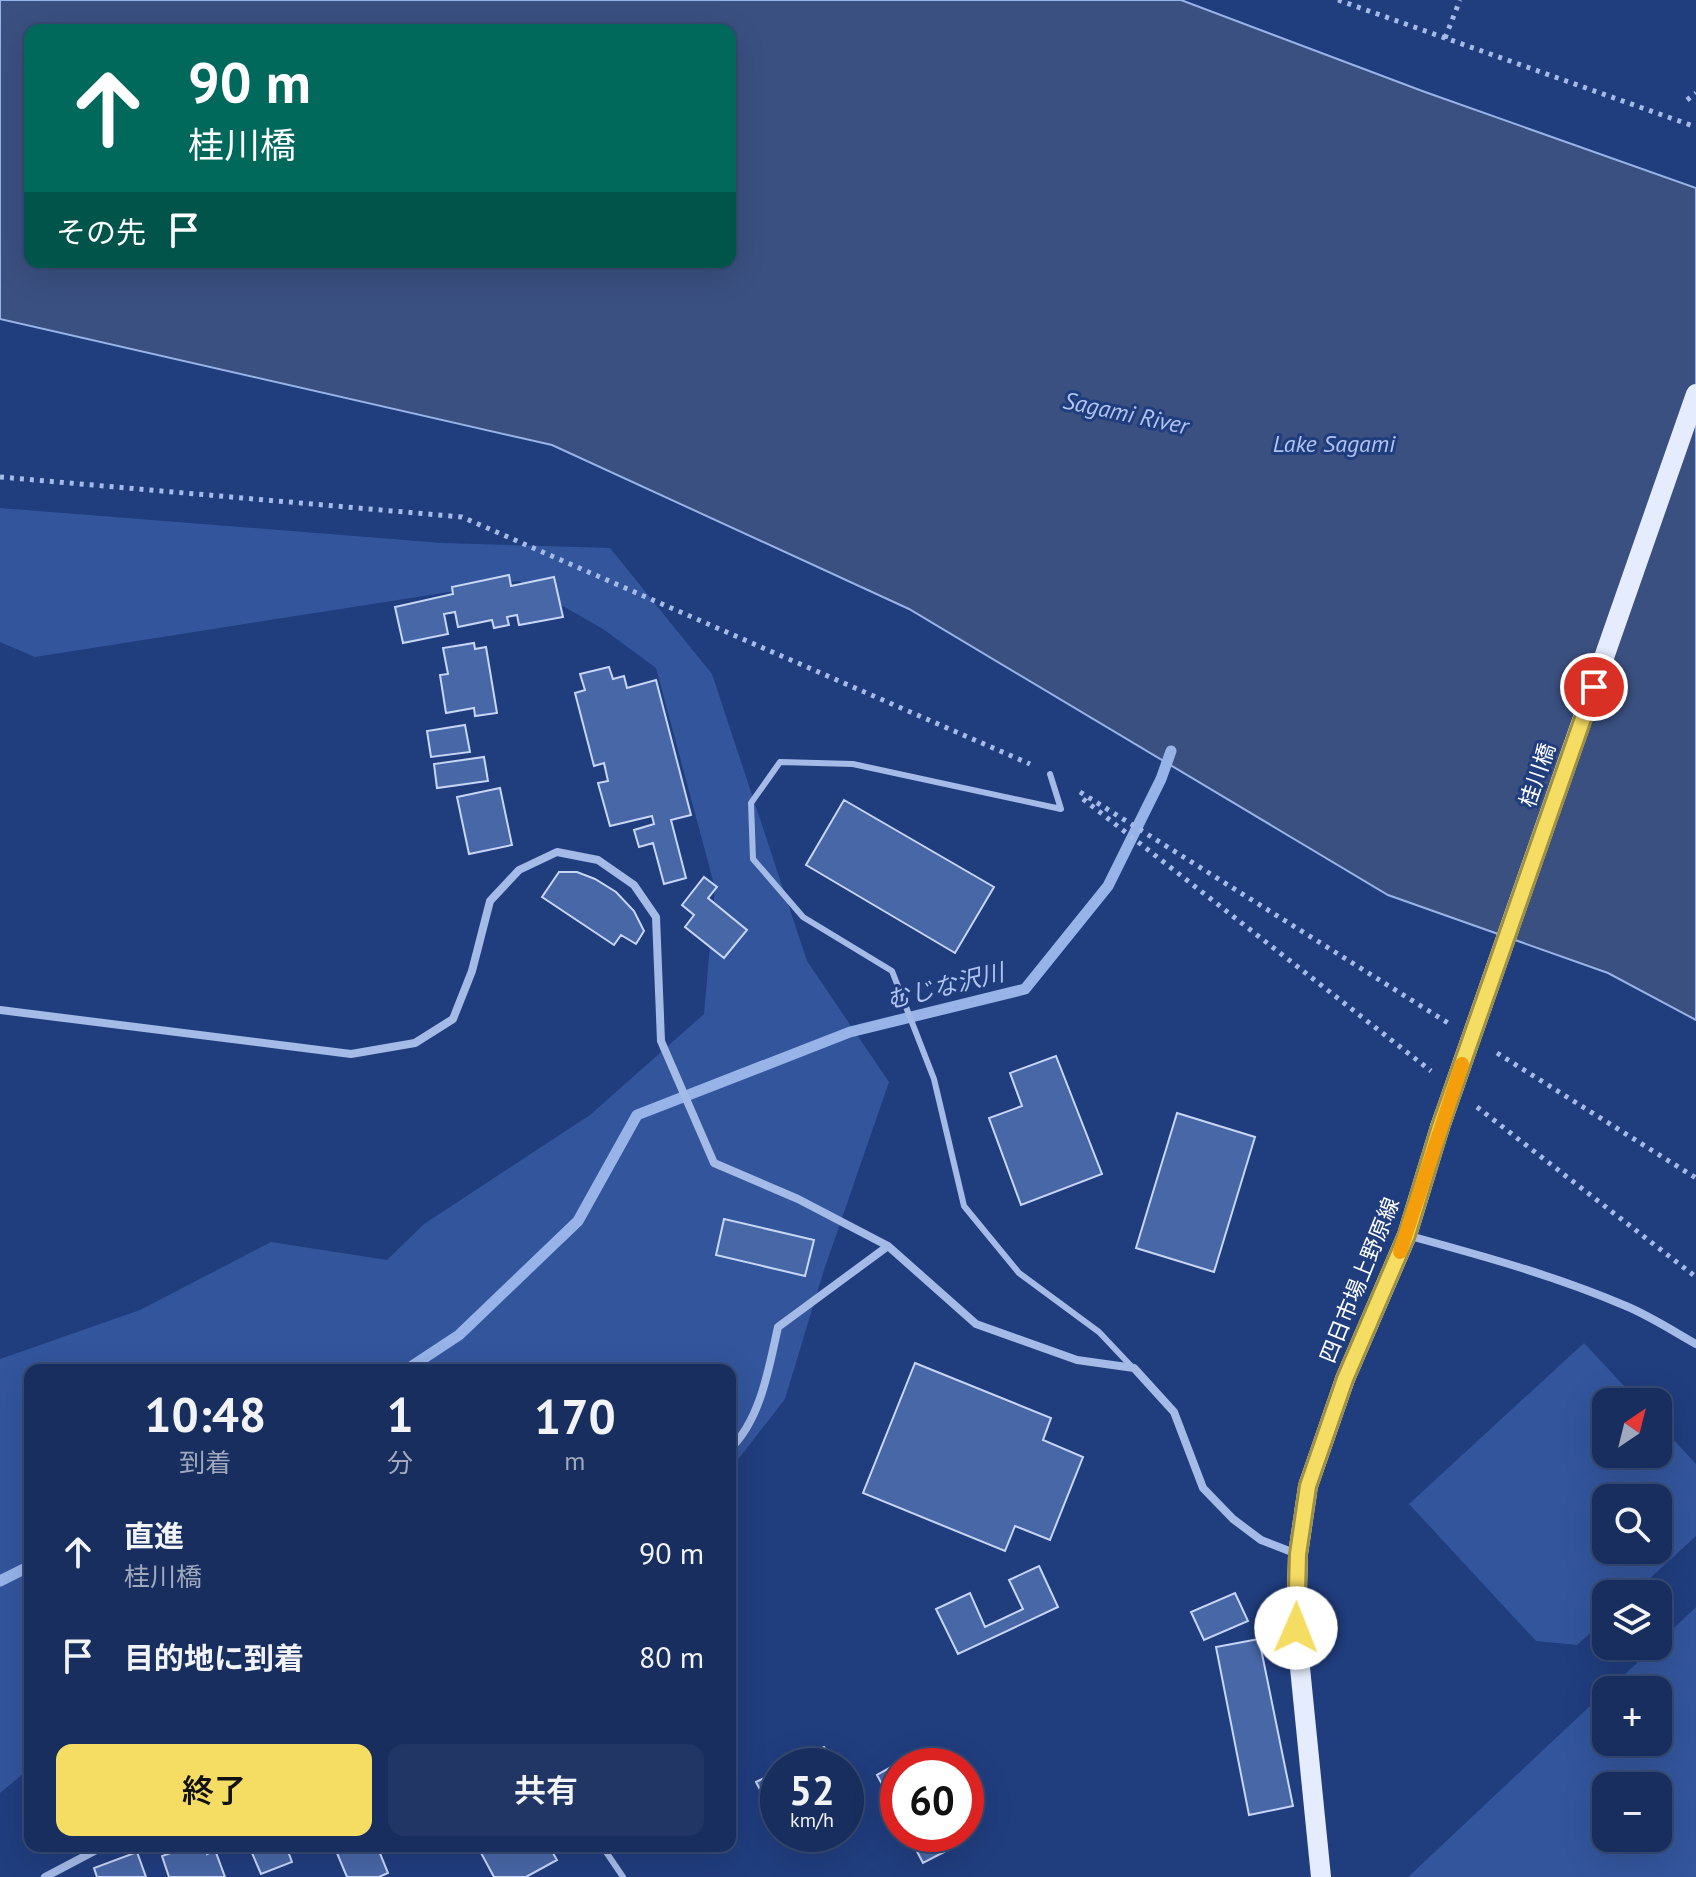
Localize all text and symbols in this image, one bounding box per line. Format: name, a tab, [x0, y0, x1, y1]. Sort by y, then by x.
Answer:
text: 90 m	[188, 46, 311, 118]
icon: ahead	[56, 56, 160, 160]
text: 桂川橋	[188, 121, 296, 168]
icon: arrive	[162, 208, 206, 252]
text: その先	[56, 212, 146, 251]
water label: Sagami River	[1061, 385, 1194, 442]
water label: Lake Sagami	[1273, 428, 1396, 459]
pin	[1560, 653, 1628, 721]
icon: arrive	[1572, 665, 1616, 709]
street label: 桂川橋	[1513, 739, 1561, 811]
water label: むじな沢川	[883, 956, 1010, 1016]
street label: 四日市場上野原線	[1313, 1193, 1405, 1367]
text: 10:48	[144, 1383, 266, 1445]
text: 1	[386, 1383, 414, 1445]
text: 170	[534, 1385, 616, 1447]
north arrow	[1592, 1388, 1672, 1468]
map controls	[1592, 1388, 1672, 1852]
text: m	[564, 1444, 585, 1477]
text: 到着	[179, 1446, 231, 1479]
text: 分	[387, 1446, 413, 1479]
button: search	[1592, 1484, 1672, 1564]
text: 直進	[124, 1516, 184, 1555]
icon: ahead	[56, 1530, 100, 1574]
text: 90 m	[639, 1533, 704, 1572]
text: 桂川橋	[124, 1560, 202, 1593]
button: layers	[1592, 1580, 1672, 1660]
position arrow	[1254, 1586, 1338, 1670]
icon: arrive	[56, 1634, 100, 1678]
text: 80 m	[639, 1637, 704, 1676]
text: 目的地に到着	[124, 1638, 304, 1677]
button: +	[1592, 1676, 1672, 1756]
button: 終了	[56, 1744, 372, 1836]
button: 共有	[388, 1744, 704, 1836]
speed limit sign: 60	[880, 1748, 984, 1852]
text: 52	[789, 1764, 835, 1816]
button: −	[1592, 1772, 1672, 1852]
text: km/h	[790, 1807, 834, 1833]

